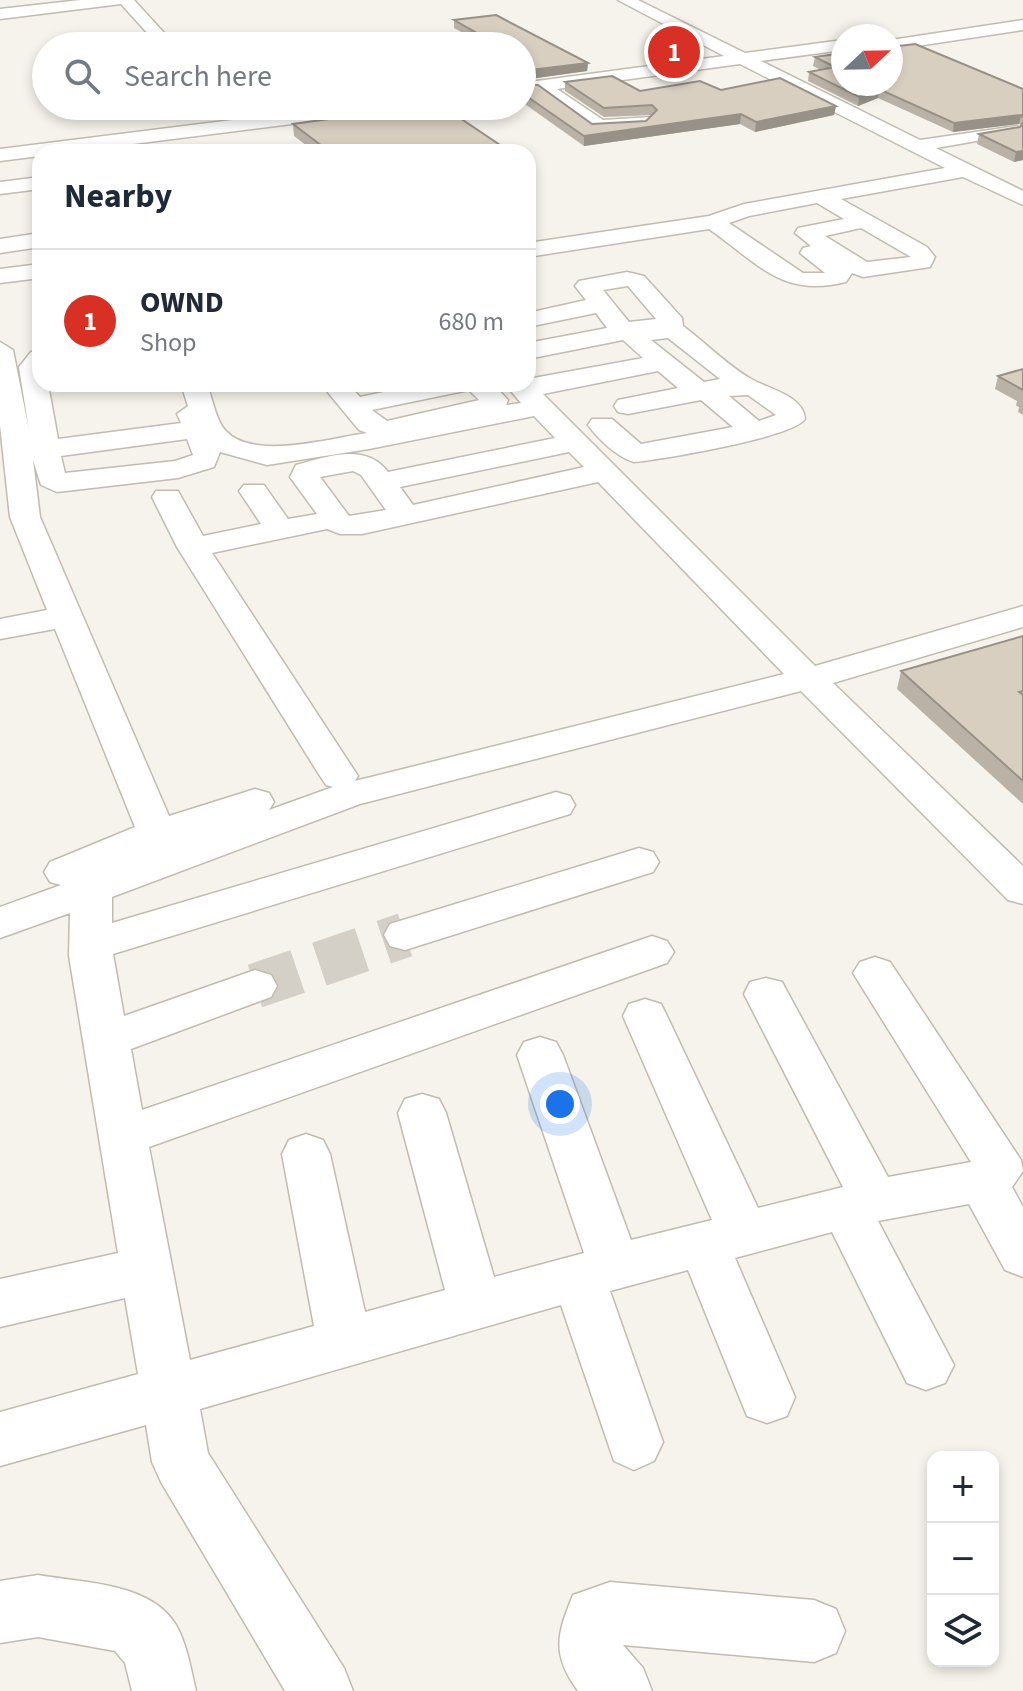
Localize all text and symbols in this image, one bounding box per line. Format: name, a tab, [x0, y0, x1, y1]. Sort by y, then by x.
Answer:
pin: 1	[648, 22, 700, 82]
north arrow	[831, 24, 903, 96]
search box	[32, 32, 536, 120]
icon: search	[60, 54, 104, 98]
text: Search here	[124, 55, 272, 98]
text: Nearby	[64, 172, 172, 221]
text: OWND	[140, 281, 224, 324]
text: 1	[83, 303, 97, 340]
text: 680 m	[438, 303, 504, 340]
text: Shop	[140, 324, 197, 361]
your location	[540, 1084, 580, 1124]
map controls	[927, 1451, 999, 1667]
button: +	[927, 1451, 999, 1523]
button: −	[927, 1523, 999, 1595]
button: layers	[927, 1595, 999, 1667]

